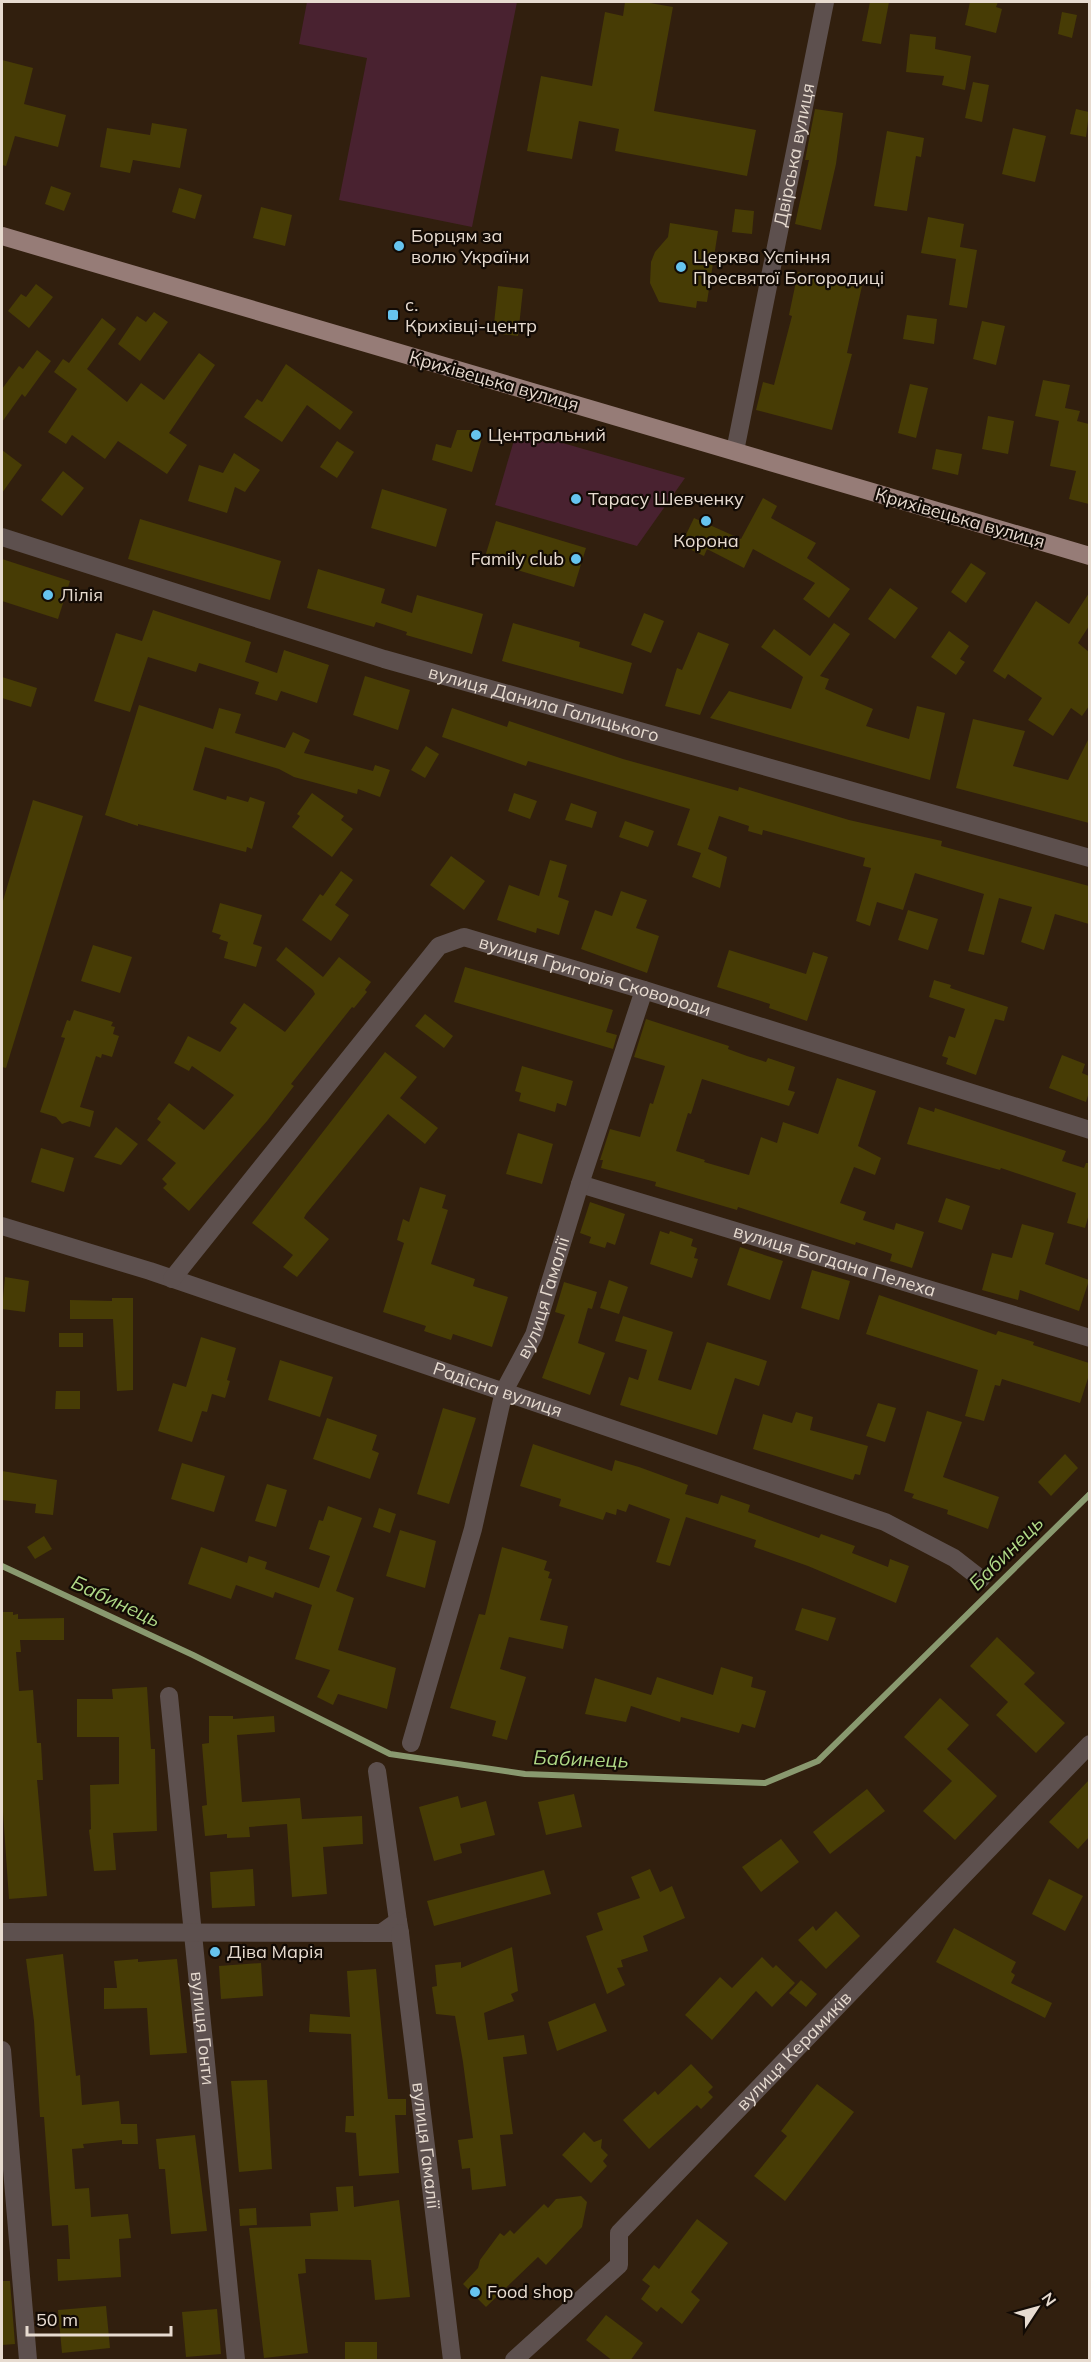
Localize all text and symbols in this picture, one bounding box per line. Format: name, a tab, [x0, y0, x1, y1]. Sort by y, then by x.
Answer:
street label: Двірська вулиця	[768, 81, 819, 228]
place label: Борцям за волю України	[411, 224, 529, 268]
marker: Борцям за волю України	[392, 239, 406, 253]
place label: Церква Успіння Пресвятої Богородиці	[693, 245, 884, 289]
marker: Церква Успіння Пресвятої Богородиці	[674, 260, 688, 274]
place label: с. Крихівці-центр	[405, 293, 537, 337]
marker: с. Крихівці-центр	[386, 308, 400, 322]
street label: Крихівецька вулиця	[407, 345, 582, 416]
place label: Центральний	[488, 423, 606, 446]
marker: Центральний	[469, 428, 483, 442]
street label: Крихівецька вулиця	[873, 482, 1048, 553]
place label: Тарасу Шевченку	[588, 487, 744, 510]
marker: Тарасу Шевченку	[569, 492, 583, 506]
marker: Корона	[699, 514, 713, 528]
place label: Корона	[673, 529, 739, 552]
place label: Family club	[470, 547, 564, 570]
marker: Family club	[569, 552, 583, 566]
place label: Лілія	[60, 583, 103, 606]
marker: Лілія	[41, 588, 55, 602]
street label: вулиця Данила Галицького	[426, 660, 662, 747]
street label: вулиця Григорія Сковороди	[476, 930, 714, 1021]
street label: вулиця Богдана Пелеха	[731, 1219, 939, 1302]
street label: вулиця Гамалії	[511, 1234, 574, 1363]
street label: Радісна вулиця	[430, 1357, 565, 1422]
water label: Бабинець	[963, 1510, 1048, 1595]
water label: Бабинець	[68, 1569, 165, 1632]
water label: Бабинець	[533, 1744, 629, 1773]
place label: Діва Марія	[227, 1940, 323, 1963]
marker: Діва Марія	[208, 1945, 222, 1959]
street label: вулиця Гонти	[186, 1970, 220, 2086]
street label: вулиця Керамиків	[731, 1986, 856, 2115]
street label: вулиця Гамалії	[407, 2081, 446, 2210]
north arrow	[1007, 2278, 1067, 2338]
place label: Food shop	[487, 2280, 573, 2303]
marker: Food shop	[468, 2285, 482, 2299]
text: N	[1037, 2288, 1061, 2310]
scale bar	[27, 2299, 171, 2337]
text: 50 m	[36, 2308, 78, 2331]

